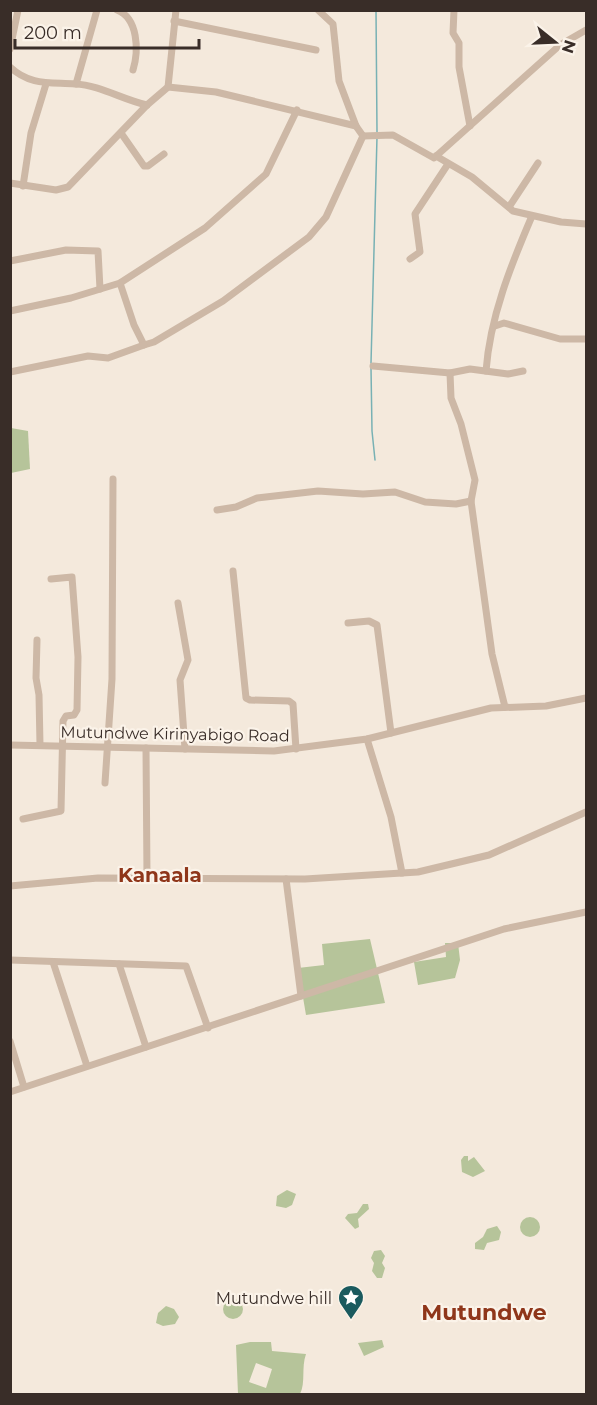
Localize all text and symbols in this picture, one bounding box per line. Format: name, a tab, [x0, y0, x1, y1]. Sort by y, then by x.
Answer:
scale bar	[15, 12, 200, 50]
north arrow	[525, 12, 585, 72]
text: 200 m	[24, 22, 82, 44]
text: N	[558, 37, 580, 56]
street label: Mutundwe Kirinyabigo Road	[60, 722, 290, 746]
district label: Kanaala	[118, 863, 202, 887]
place icon: Mutundwe hill	[336, 1283, 366, 1321]
place label: Mutundwe hill	[216, 1289, 332, 1308]
district label: Mutundwe	[421, 1299, 547, 1326]

